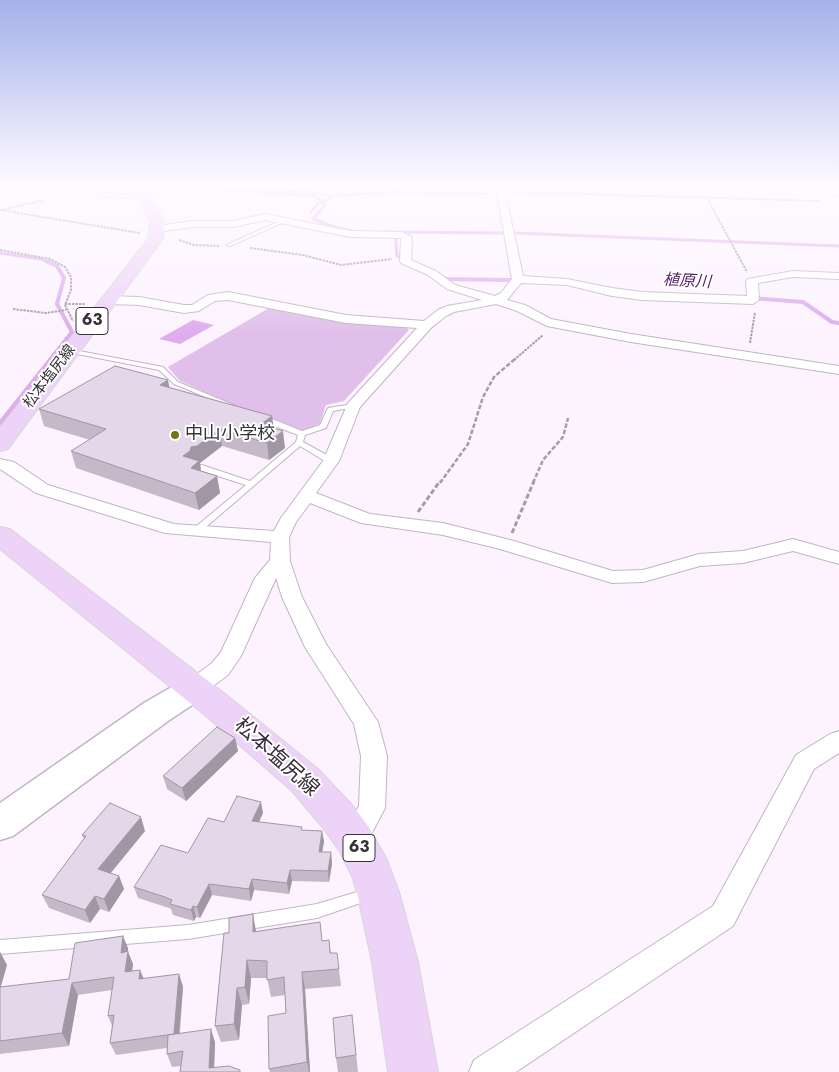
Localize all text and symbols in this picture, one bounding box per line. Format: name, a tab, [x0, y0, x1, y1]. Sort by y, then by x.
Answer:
water label: 植原川	[663, 271, 711, 293]
road number: 63	[76, 308, 108, 334]
street label: 松本塩尻線	[20, 342, 80, 412]
place label: 中山小学校	[185, 424, 275, 446]
marker: 中山小学校	[169, 429, 181, 441]
street label: 松本塩尻線	[229, 714, 323, 802]
road number: 63	[343, 834, 375, 861]

